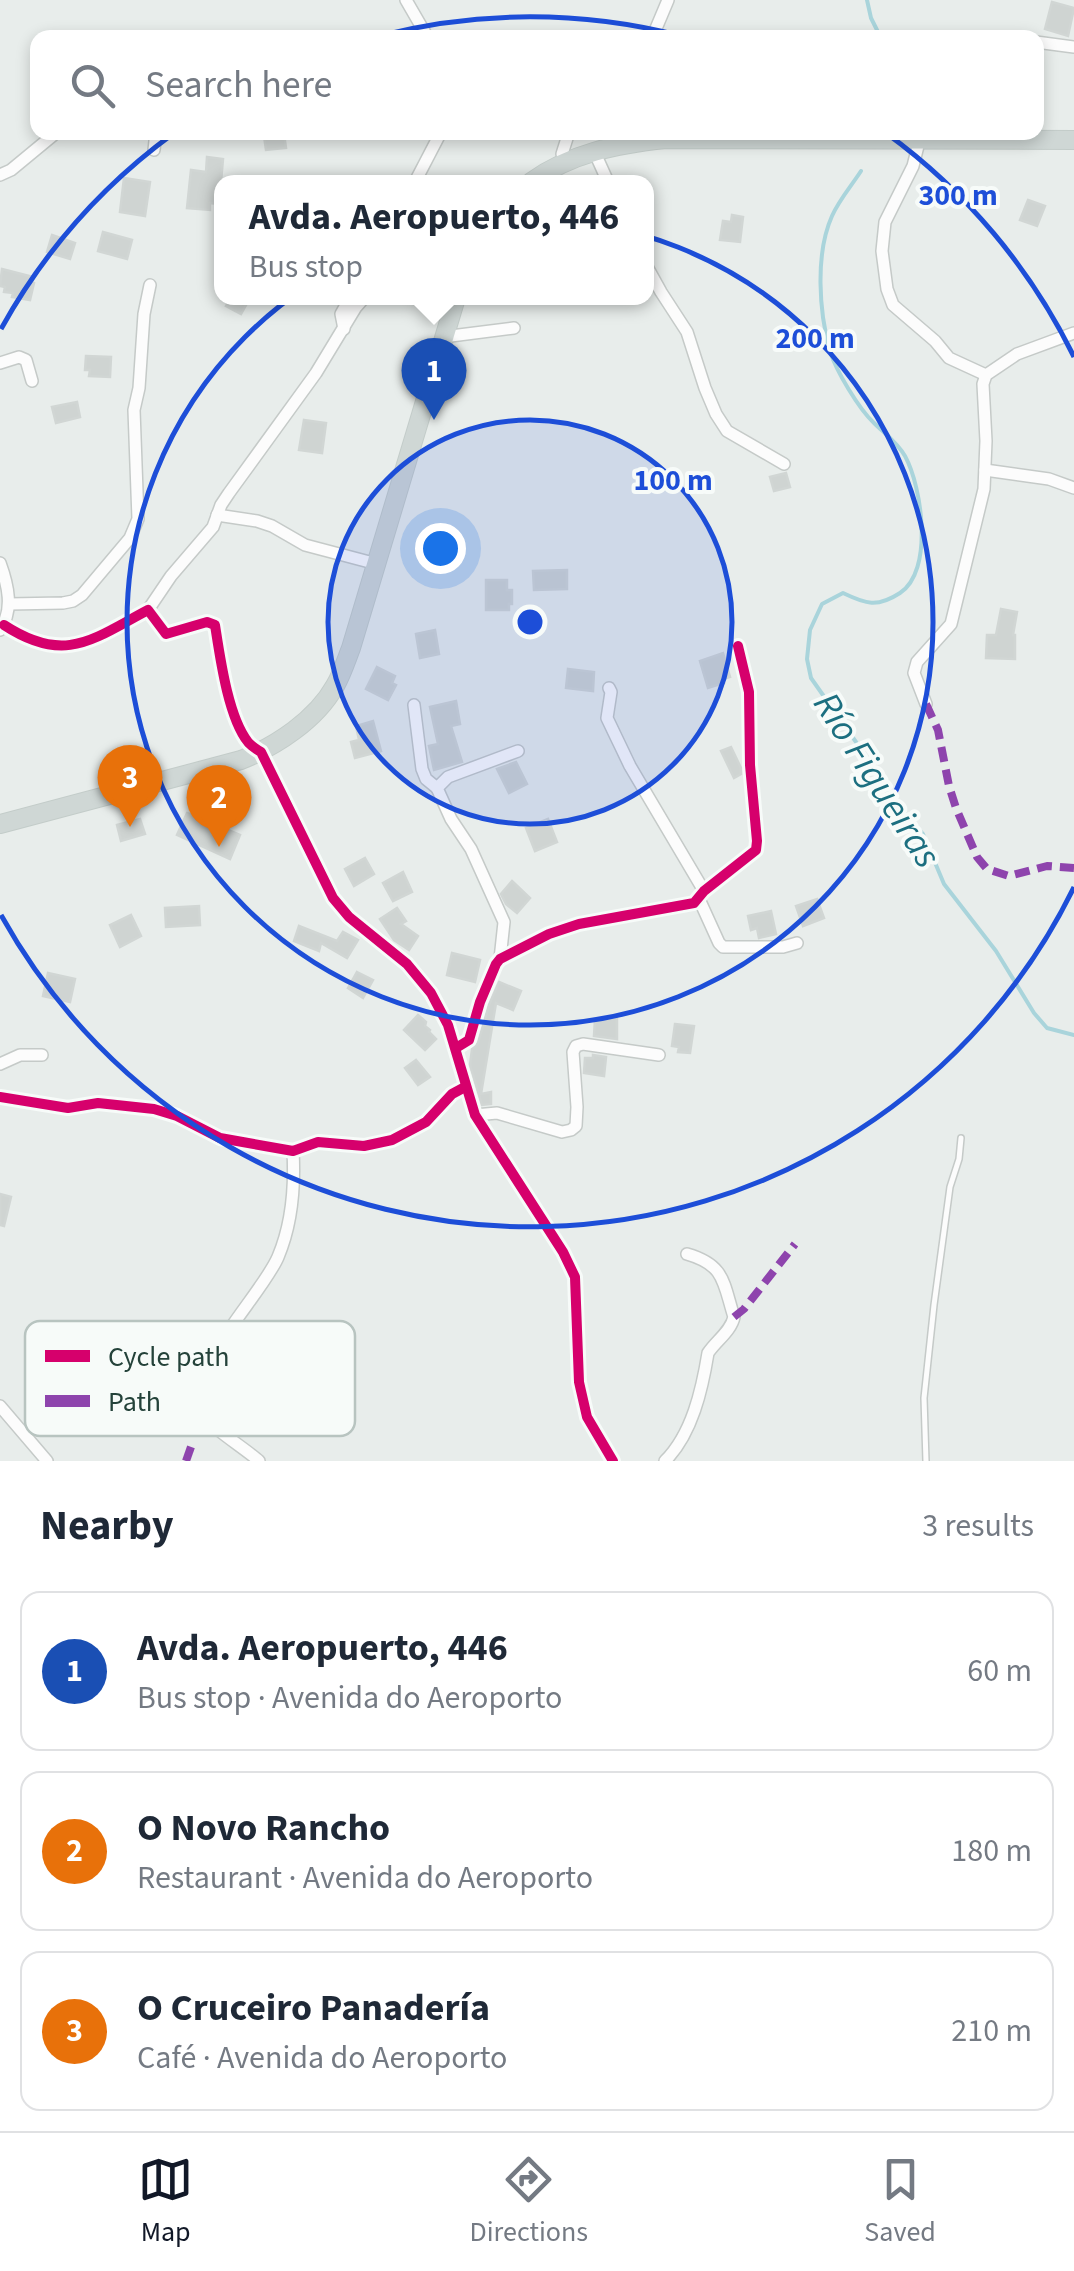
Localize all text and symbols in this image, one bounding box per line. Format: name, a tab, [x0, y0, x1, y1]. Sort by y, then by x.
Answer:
search box	[30, 30, 1044, 140]
icon: search	[65, 58, 120, 113]
text: Search here	[145, 58, 332, 112]
text: 300 m	[918, 174, 998, 217]
popup	[214, 175, 654, 305]
text: Avda. Aeropuerto, 446	[249, 190, 619, 244]
text: Bus stop	[249, 244, 363, 290]
text: 200 m	[775, 317, 855, 360]
pin: 1	[402, 338, 466, 420]
text: 100 m	[633, 459, 713, 502]
your location	[415, 523, 466, 574]
centre of rings	[512, 604, 548, 640]
water label: Río Figueiras	[800, 682, 954, 878]
pin: 3	[98, 744, 162, 827]
pin: 2	[186, 764, 252, 847]
legend	[25, 1321, 355, 1436]
text: Cycle path	[108, 1337, 230, 1377]
text: Path	[108, 1382, 161, 1422]
text: Nearby	[40, 1496, 174, 1556]
text: 3 results	[922, 1503, 1034, 1549]
text: Avda. Aeropuerto, 446	[137, 1621, 508, 1675]
text: 1	[66, 1648, 83, 1694]
text: 60 m	[967, 1648, 1032, 1694]
text: Bus stop · Avenida do Aeroporto	[137, 1675, 562, 1721]
text: O Novo Rancho	[137, 1801, 390, 1855]
text: 2	[66, 1828, 83, 1874]
text: 180 m	[951, 1828, 1032, 1874]
text: Restaurant · Avenida do Aeroporto	[137, 1855, 593, 1901]
text: O Cruceiro Panadería	[137, 1981, 490, 2035]
text: 3	[66, 2008, 83, 2054]
text: 210 m	[951, 2008, 1032, 2054]
text: Café · Avenida do Aeroporto	[137, 2035, 507, 2081]
tab: Map	[138, 2152, 193, 2252]
tab: Directions	[470, 2152, 588, 2252]
tab: Saved	[864, 2152, 936, 2252]

